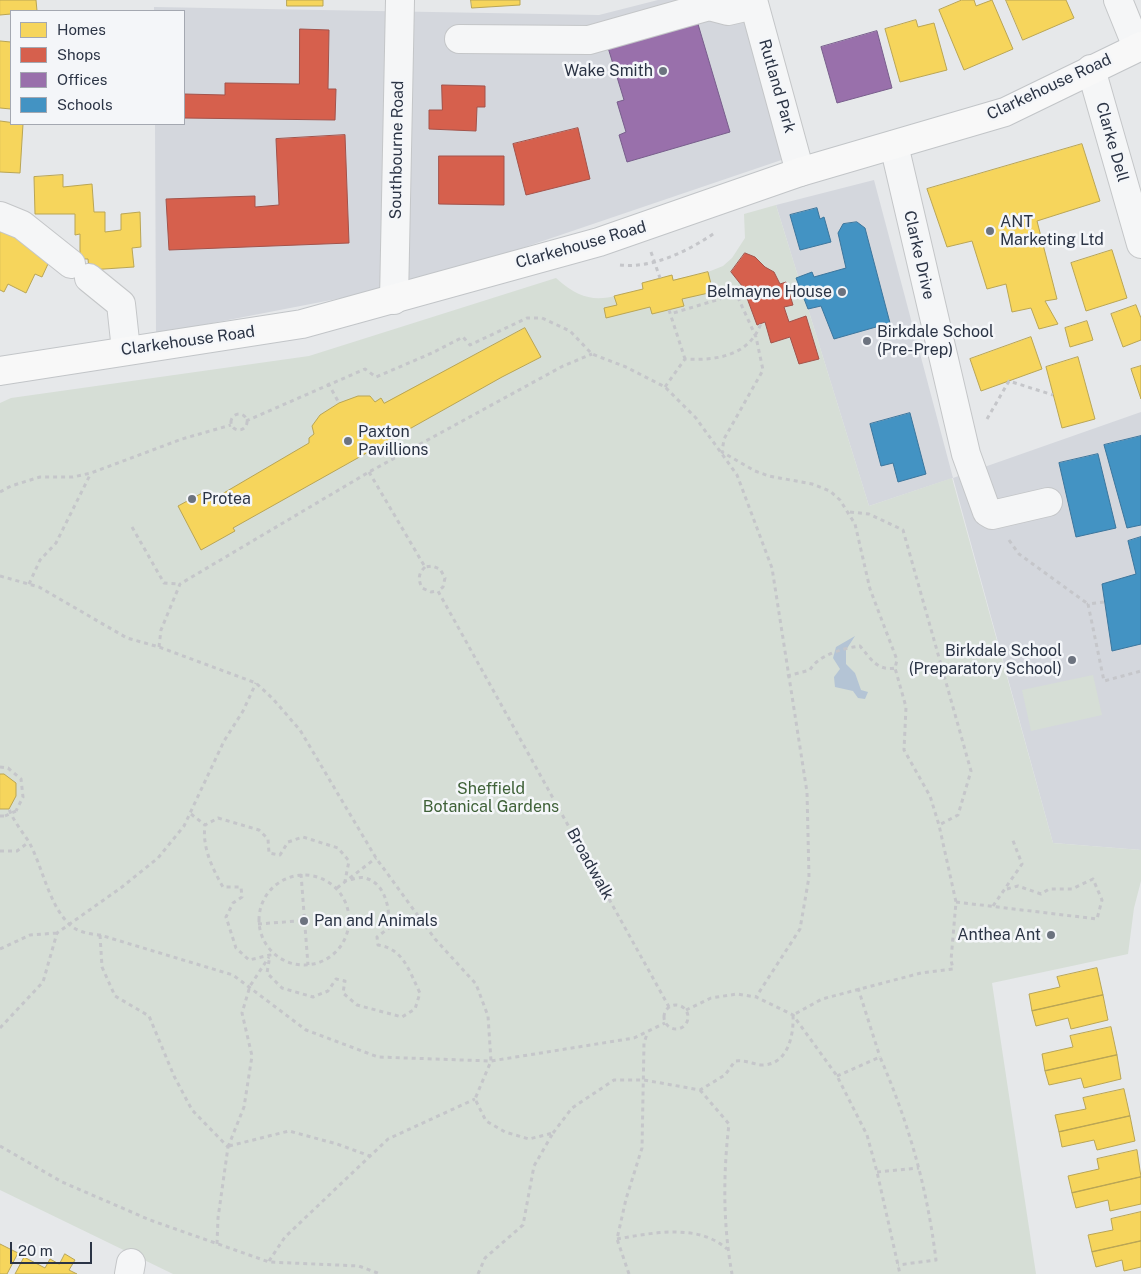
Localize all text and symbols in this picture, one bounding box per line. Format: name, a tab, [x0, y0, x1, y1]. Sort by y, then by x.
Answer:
legend	[10, 10, 185, 125]
text: Homes	[57, 21, 106, 38]
street label: Rutland Park	[754, 37, 800, 135]
text: Shops	[57, 46, 101, 63]
street label: Clarkehouse Road	[984, 50, 1114, 124]
place label: Wake Smith	[564, 61, 653, 81]
marker: Wake Smith	[657, 65, 669, 77]
text: Offices	[57, 71, 107, 88]
street label: Southbourne Road	[386, 80, 408, 220]
text: Schools	[57, 96, 113, 113]
street label: Clarke Dell	[1091, 100, 1133, 184]
street label: Clarke Drive	[899, 209, 939, 301]
place label: ANT Marketing Ltd	[1000, 212, 1104, 250]
street label: Clarkehouse Road	[513, 217, 649, 273]
marker: ANT Marketing Ltd	[984, 225, 996, 237]
place label: Belmayne House	[707, 282, 832, 302]
marker: Belmayne House	[836, 286, 848, 298]
street label: Clarkehouse Road	[120, 322, 256, 360]
place label: Birkdale School (Pre-Prep)	[877, 322, 994, 360]
marker: Birkdale School (Pre-Prep)	[861, 335, 873, 347]
place label: Paxton Pavillions	[358, 422, 428, 460]
marker: Paxton Pavillions	[342, 435, 354, 447]
place label: Protea	[202, 489, 251, 509]
marker: Protea	[186, 493, 198, 505]
place label: Birkdale School (Preparatory School)	[909, 641, 1062, 679]
marker: Birkdale School (Preparatory School)	[1066, 654, 1078, 666]
park label: Sheffield Botanical Gardens	[423, 779, 559, 817]
street label: Broadwalk	[562, 825, 618, 903]
place label: Pan and Animals	[314, 911, 438, 931]
marker: Pan and Animals	[298, 915, 310, 927]
place label: Anthea Ant	[957, 925, 1041, 945]
marker: Anthea Ant	[1045, 929, 1057, 941]
scale bar	[12, 1232, 95, 1264]
text: 20 m	[18, 1242, 53, 1259]

